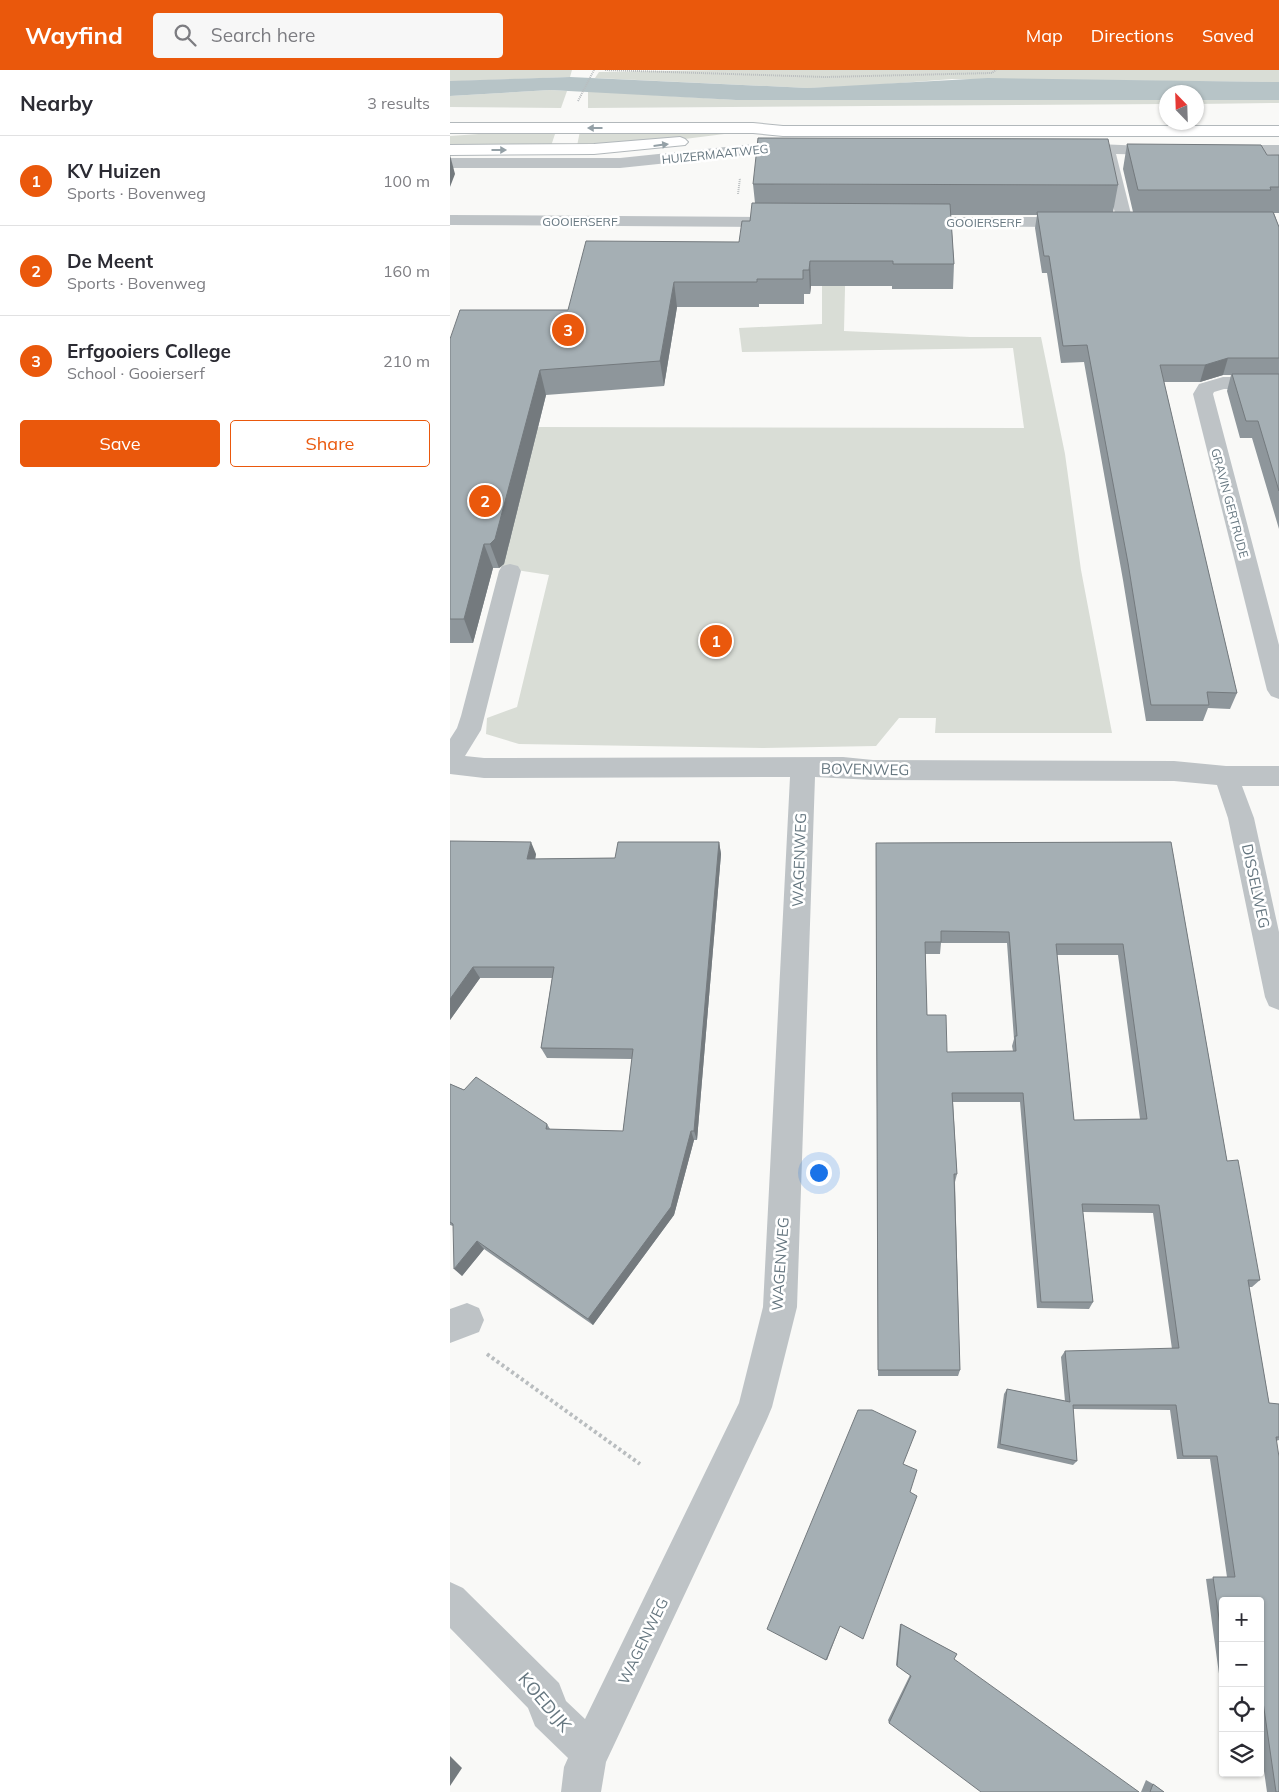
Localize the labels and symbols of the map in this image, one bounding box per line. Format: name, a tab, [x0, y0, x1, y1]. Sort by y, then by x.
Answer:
north arrow	[1159, 85, 1204, 130]
one-way arrow	[586, 124, 602, 132]
one-way arrow	[653, 141, 669, 149]
street label: HUIZERMAATWEG	[661, 141, 769, 167]
one-way arrow	[491, 146, 507, 154]
street label: GOOIERSERF	[542, 214, 618, 229]
street label: GOOIERSERF	[946, 215, 1022, 230]
pin: 3	[552, 311, 584, 349]
street label: GRAVIN GERTRUDE	[1208, 447, 1252, 559]
pin: 2	[469, 482, 501, 520]
pin: 1	[700, 622, 732, 660]
street label: BOVENWEG	[821, 759, 909, 779]
street label: WAGENWEG	[788, 813, 810, 907]
street label: DISSELWEG	[1238, 842, 1274, 930]
your location	[806, 1160, 832, 1186]
street label: WAGENWEG	[767, 1216, 793, 1312]
street label: WAGENWEG	[614, 1595, 672, 1687]
street label: KOEDIJK	[513, 1667, 577, 1737]

